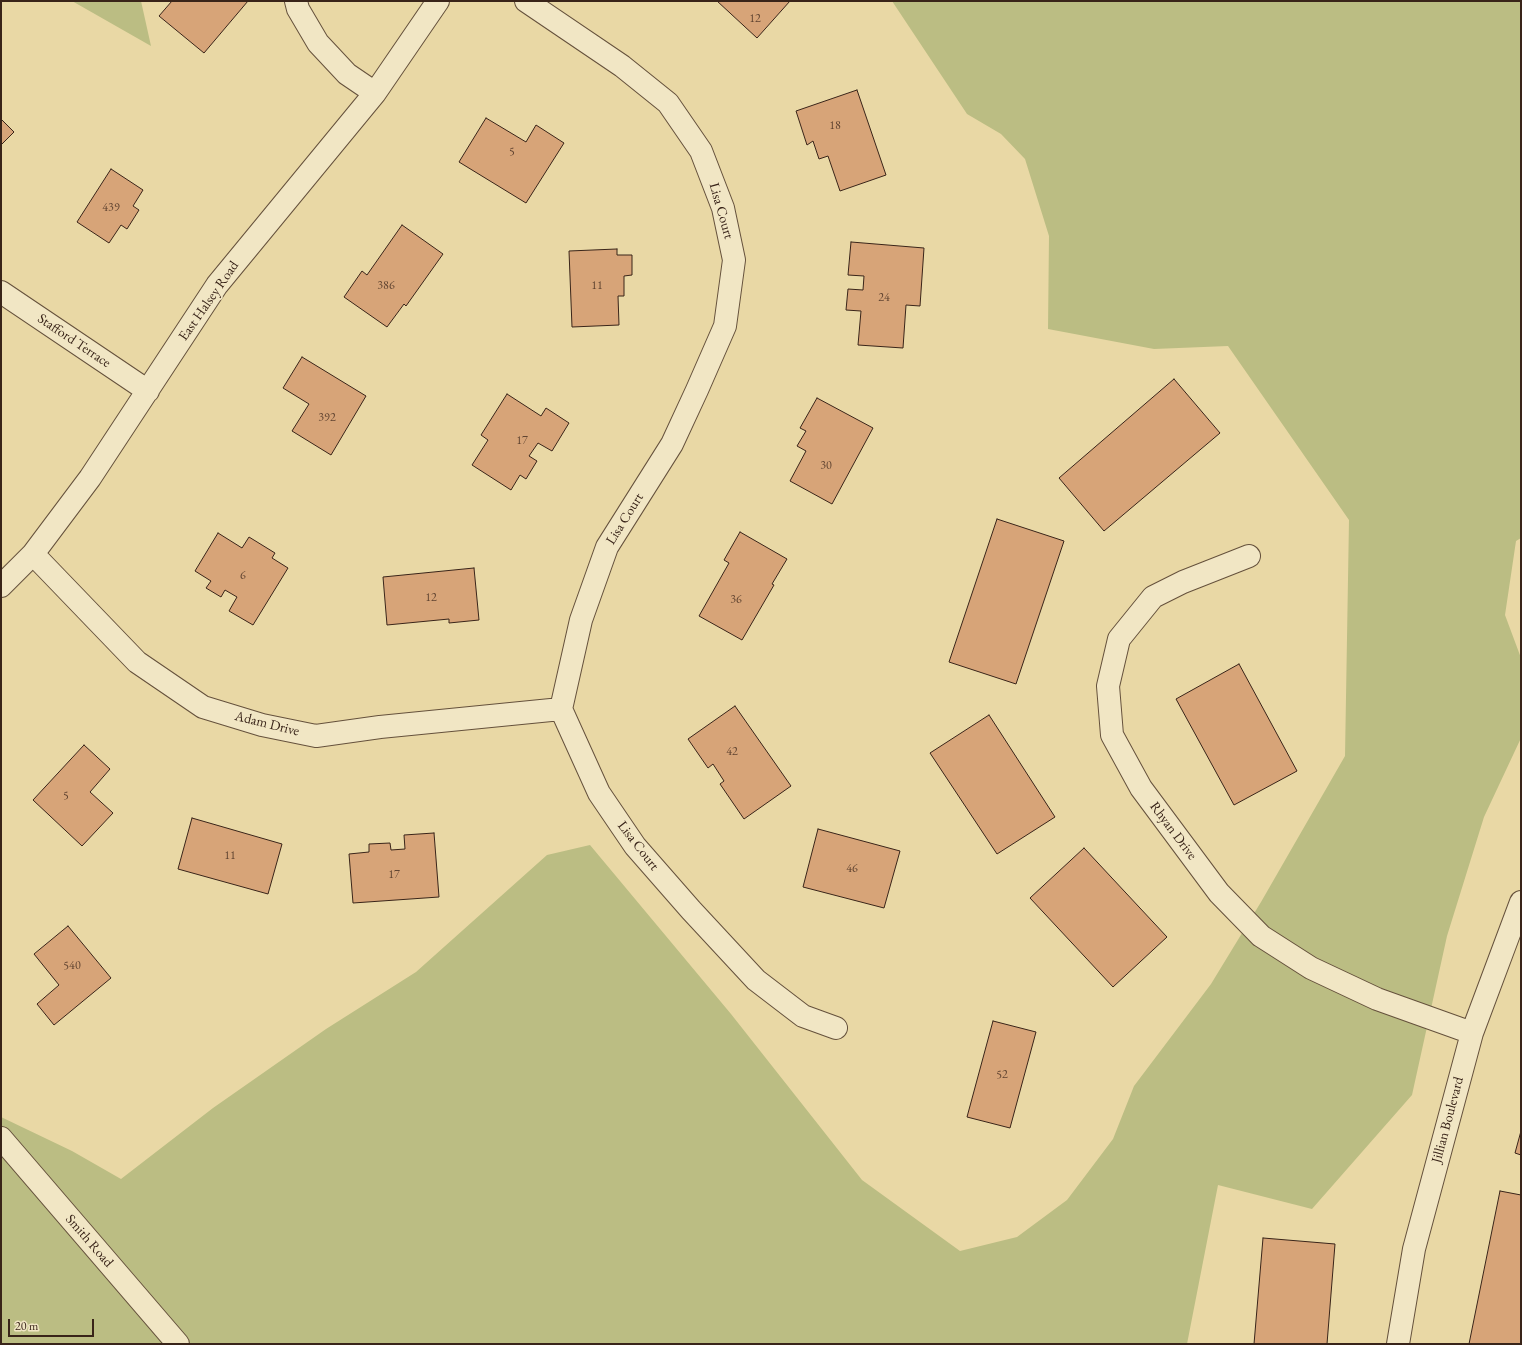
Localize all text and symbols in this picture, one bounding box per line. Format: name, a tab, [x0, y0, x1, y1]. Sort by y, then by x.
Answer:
house number: 12	[749, 12, 761, 26]
house number: 18	[829, 119, 841, 133]
house number: 5	[509, 145, 515, 159]
street label: Lisa Court	[705, 181, 737, 241]
house number: 439	[102, 201, 120, 215]
street label: East Halsey Road	[175, 258, 243, 344]
house number: 386	[377, 279, 395, 293]
house number: 11	[591, 279, 603, 293]
house number: 24	[878, 291, 890, 305]
street label: Stafford Terrace	[34, 310, 114, 372]
house number: 392	[318, 411, 336, 425]
house number: 17	[516, 434, 528, 448]
house number: 30	[820, 459, 832, 473]
street label: Lisa Court	[603, 490, 647, 548]
house number: 6	[240, 569, 246, 583]
house number: 12	[425, 591, 437, 605]
house number: 36	[730, 593, 742, 607]
street label: Adam Drive	[233, 708, 301, 740]
house number: 42	[726, 745, 738, 759]
house number: 5	[63, 789, 69, 803]
street label: Rhyan Drive	[1146, 799, 1200, 863]
street label: Lisa Court	[614, 818, 662, 874]
house number: 11	[224, 849, 236, 863]
house number: 46	[846, 862, 858, 876]
house number: 17	[388, 868, 400, 882]
house number: 540	[63, 959, 81, 973]
house number: 52	[996, 1068, 1008, 1082]
street label: Jillian Boulevard	[1428, 1075, 1468, 1165]
street label: Smith Road	[61, 1211, 117, 1271]
scale bar	[10, 1311, 96, 1337]
text: 20 m	[15, 1318, 38, 1334]

